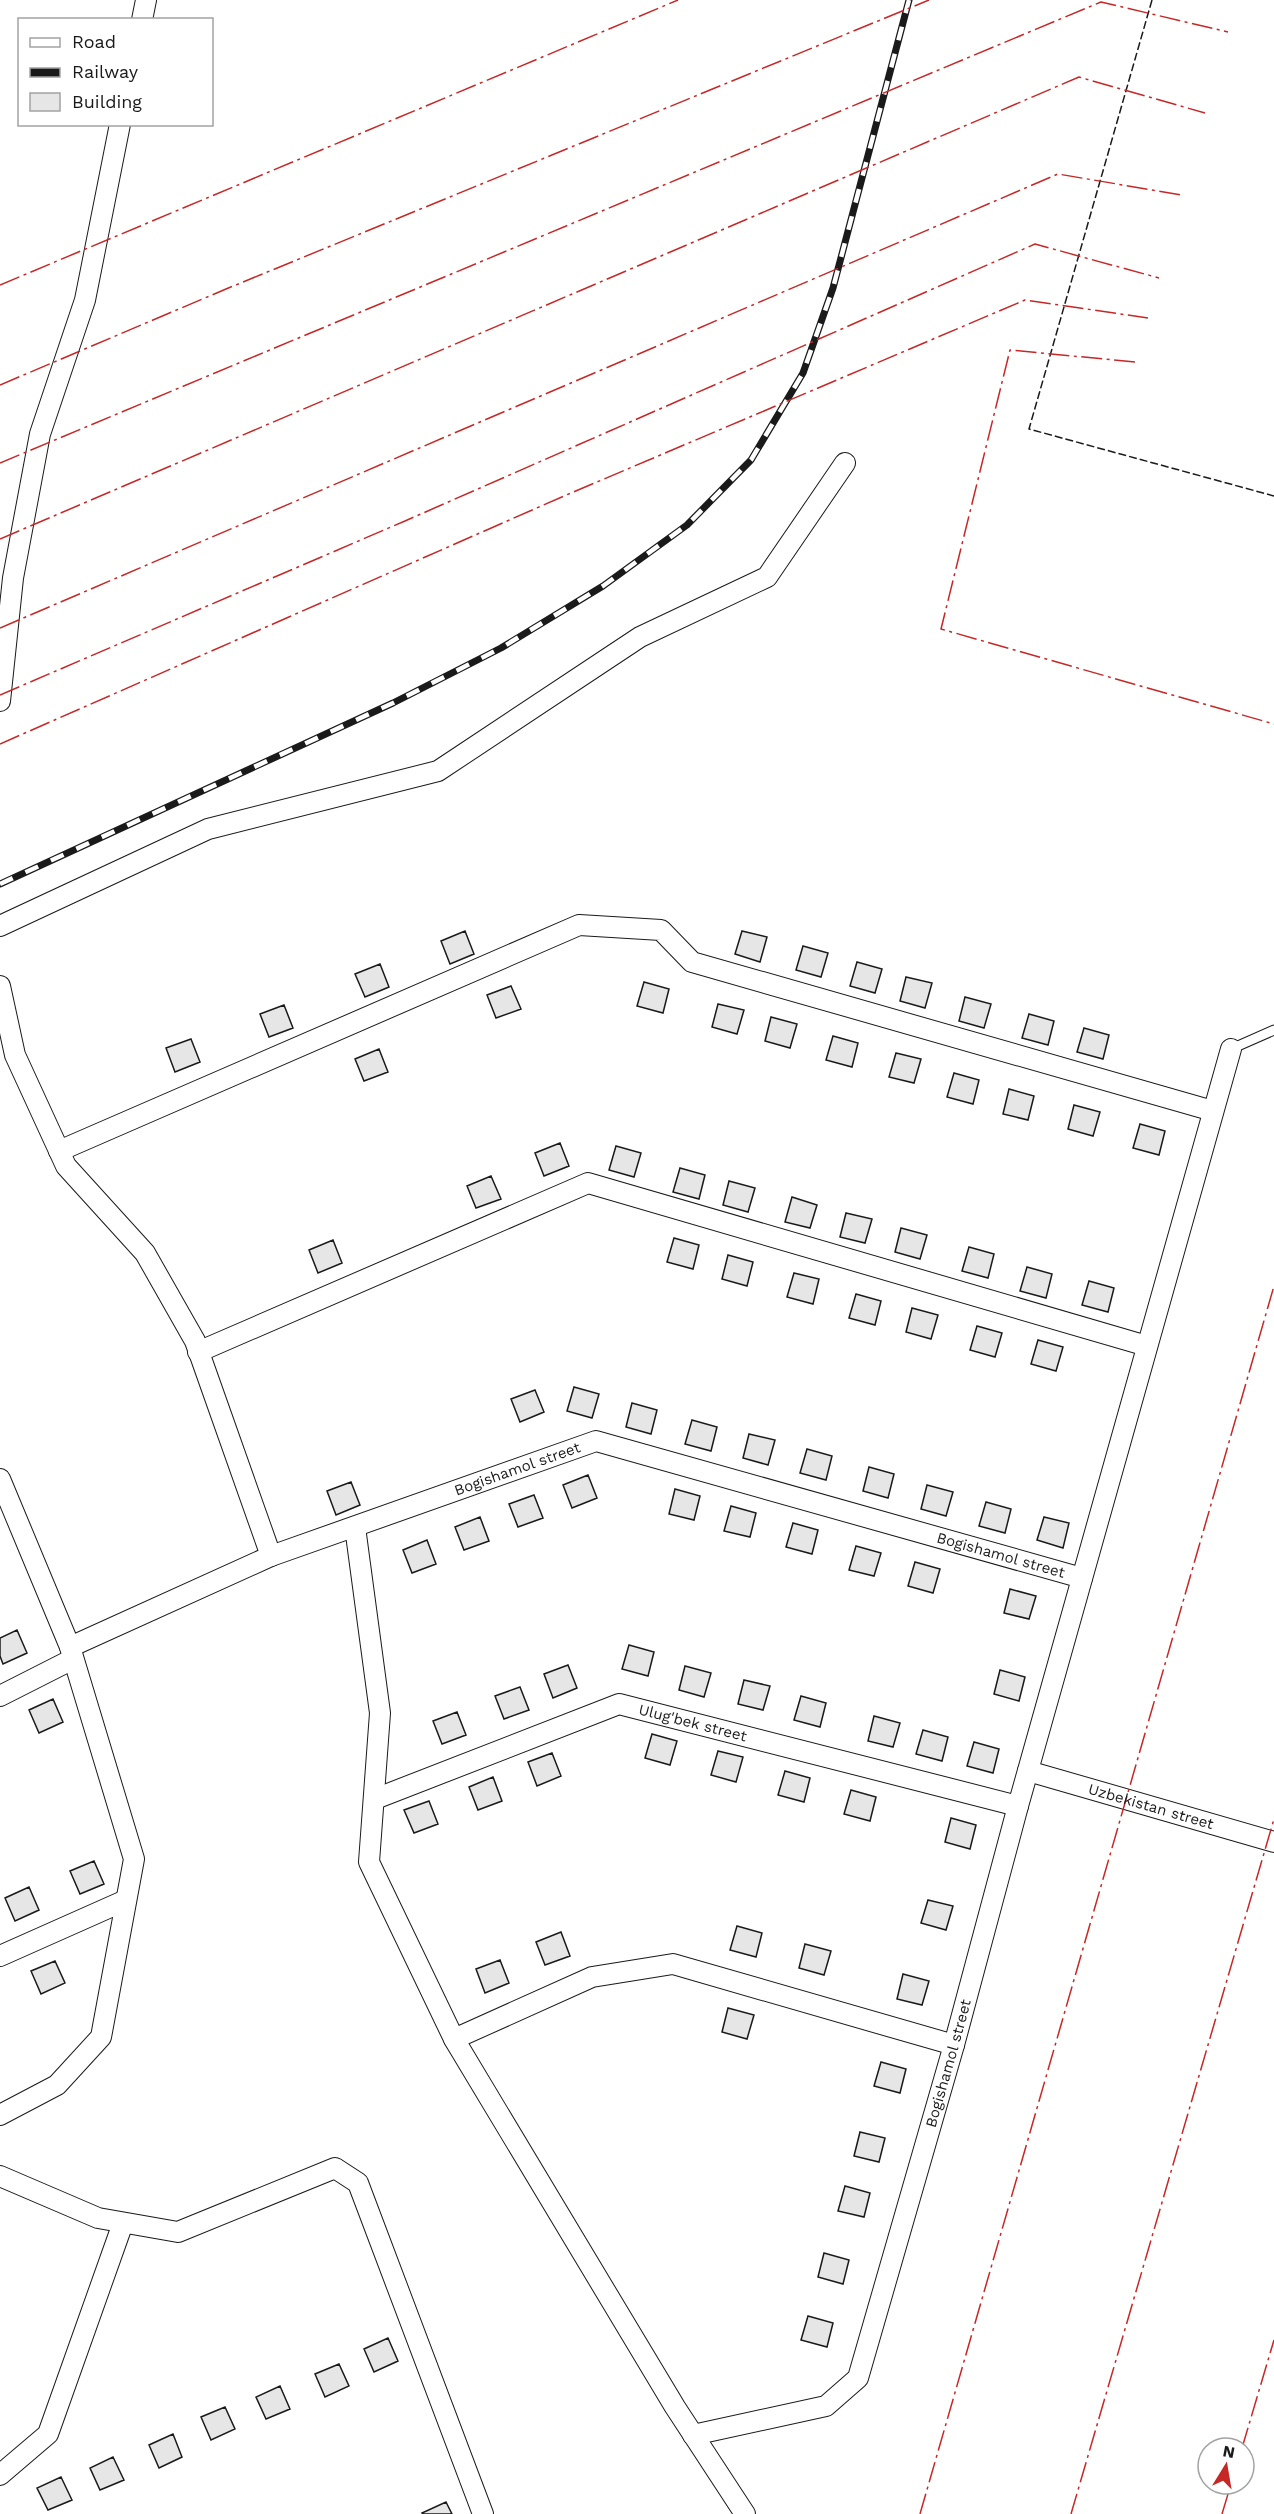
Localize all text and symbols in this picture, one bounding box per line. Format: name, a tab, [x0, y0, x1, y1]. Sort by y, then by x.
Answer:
legend	[18, 18, 213, 126]
text: Road	[72, 31, 116, 52]
text: Railway	[72, 61, 139, 82]
text: Building	[72, 91, 142, 112]
street label: Bogishamol street	[452, 1438, 584, 1499]
street label: Bogishamol street	[935, 1528, 1068, 1582]
street label: Ulug'bek street	[637, 1700, 749, 1745]
street label: Uzbekistan street	[1086, 1780, 1216, 1833]
street label: Bogishamol street	[922, 1997, 975, 2130]
north arrow	[1196, 2436, 1256, 2496]
text: N	[1221, 2441, 1236, 2462]

